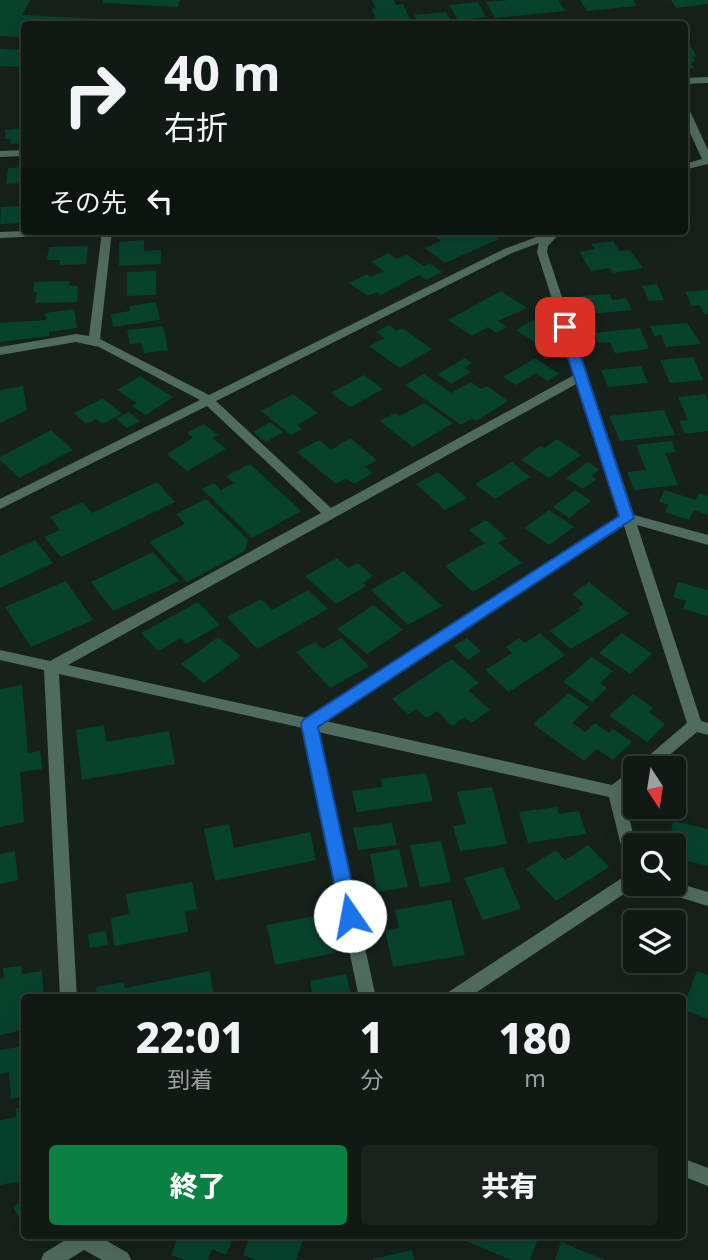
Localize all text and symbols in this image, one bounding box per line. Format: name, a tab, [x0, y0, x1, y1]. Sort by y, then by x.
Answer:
text: 40 m	[164, 39, 281, 105]
icon: right	[49, 49, 140, 140]
text: 右折	[164, 105, 228, 148]
icon: left	[141, 182, 179, 220]
text: その先	[49, 184, 127, 220]
pin	[535, 297, 595, 357]
icon: arrive	[546, 308, 584, 346]
north arrow	[623, 756, 686, 819]
map controls	[623, 756, 686, 973]
button: search	[623, 833, 686, 896]
position arrow	[313, 879, 387, 953]
button: layers	[623, 910, 686, 973]
text: 22:01	[136, 1008, 245, 1065]
text: 1	[359, 1008, 384, 1065]
text: 180	[498, 1009, 571, 1066]
text: m	[524, 1062, 546, 1094]
text: 到着	[167, 1063, 213, 1095]
text: 分	[360, 1063, 383, 1095]
button: 終了	[49, 1145, 347, 1225]
button: 共有	[361, 1145, 658, 1225]

